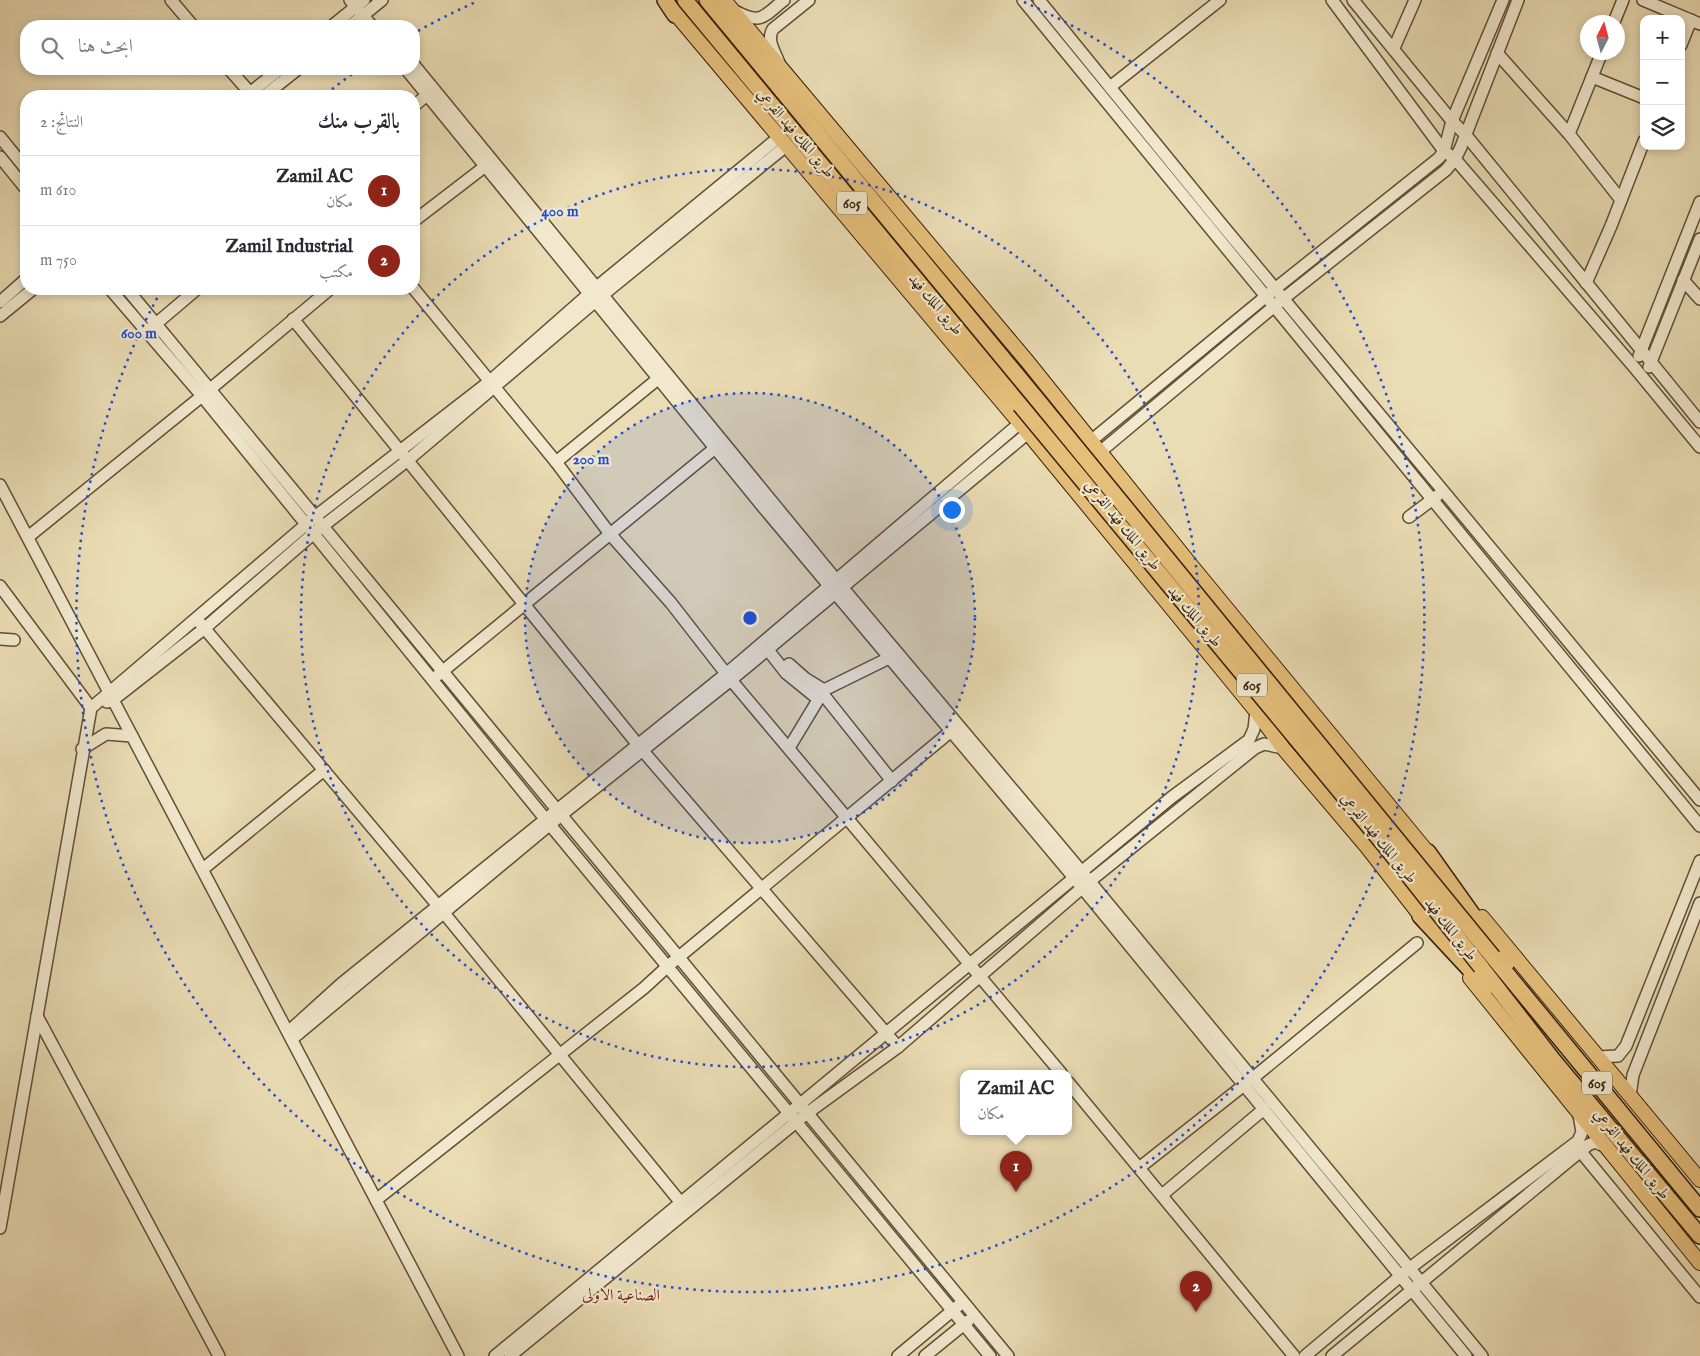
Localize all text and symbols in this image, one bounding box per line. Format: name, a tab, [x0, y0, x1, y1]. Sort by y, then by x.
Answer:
north arrow	[1580, 15, 1625, 60]
map controls	[1640, 15, 1685, 150]
button: +	[1640, 15, 1685, 60]
search box	[20, 20, 420, 75]
icon: search	[38, 34, 66, 62]
text: ابحث هنا	[78, 35, 133, 59]
button: −	[1640, 60, 1685, 105]
street label: طريق الملك فهد الفرعي	[751, 85, 839, 183]
button: layers	[1640, 105, 1685, 150]
text: بالقرب منك	[318, 109, 400, 136]
text: النتائج: 2	[40, 113, 83, 133]
text: Zamil AC	[276, 165, 353, 189]
text: 610 m	[40, 181, 76, 201]
text: 1	[381, 181, 387, 201]
road number: 605	[837, 192, 867, 214]
text: مكان	[326, 193, 353, 213]
text: 400 m	[542, 202, 579, 221]
text: Zamil Industrial	[225, 235, 353, 259]
text: 750 m	[40, 251, 77, 271]
text: 2	[380, 251, 388, 271]
text: مكتب	[319, 263, 353, 283]
street label: طريق الملك فهد	[904, 269, 967, 339]
text: 600 m	[121, 324, 157, 343]
text: 200 m	[573, 450, 610, 469]
street label: طريق الملك فهد الفرعي	[1079, 476, 1165, 576]
your location	[939, 497, 965, 523]
street label: طريق الملك فهد	[1163, 581, 1226, 651]
centre of rings	[741, 609, 759, 627]
road number: 605	[1237, 674, 1267, 696]
street label: طريق الملك فهد الفرعي	[1335, 789, 1421, 889]
street label: طريق الملك فهد	[1420, 894, 1481, 965]
popup	[960, 1070, 1072, 1135]
road number: 605	[1582, 1072, 1612, 1094]
text: Zamil AC	[978, 1077, 1054, 1101]
text: مكان	[978, 1105, 1004, 1125]
street label: طريق الملك فهد الفرعي	[1588, 1105, 1674, 1205]
pin: 1	[1000, 1151, 1032, 1192]
pin: 2	[1180, 1271, 1212, 1312]
district label: الصناعية الاولى	[582, 1286, 660, 1306]

